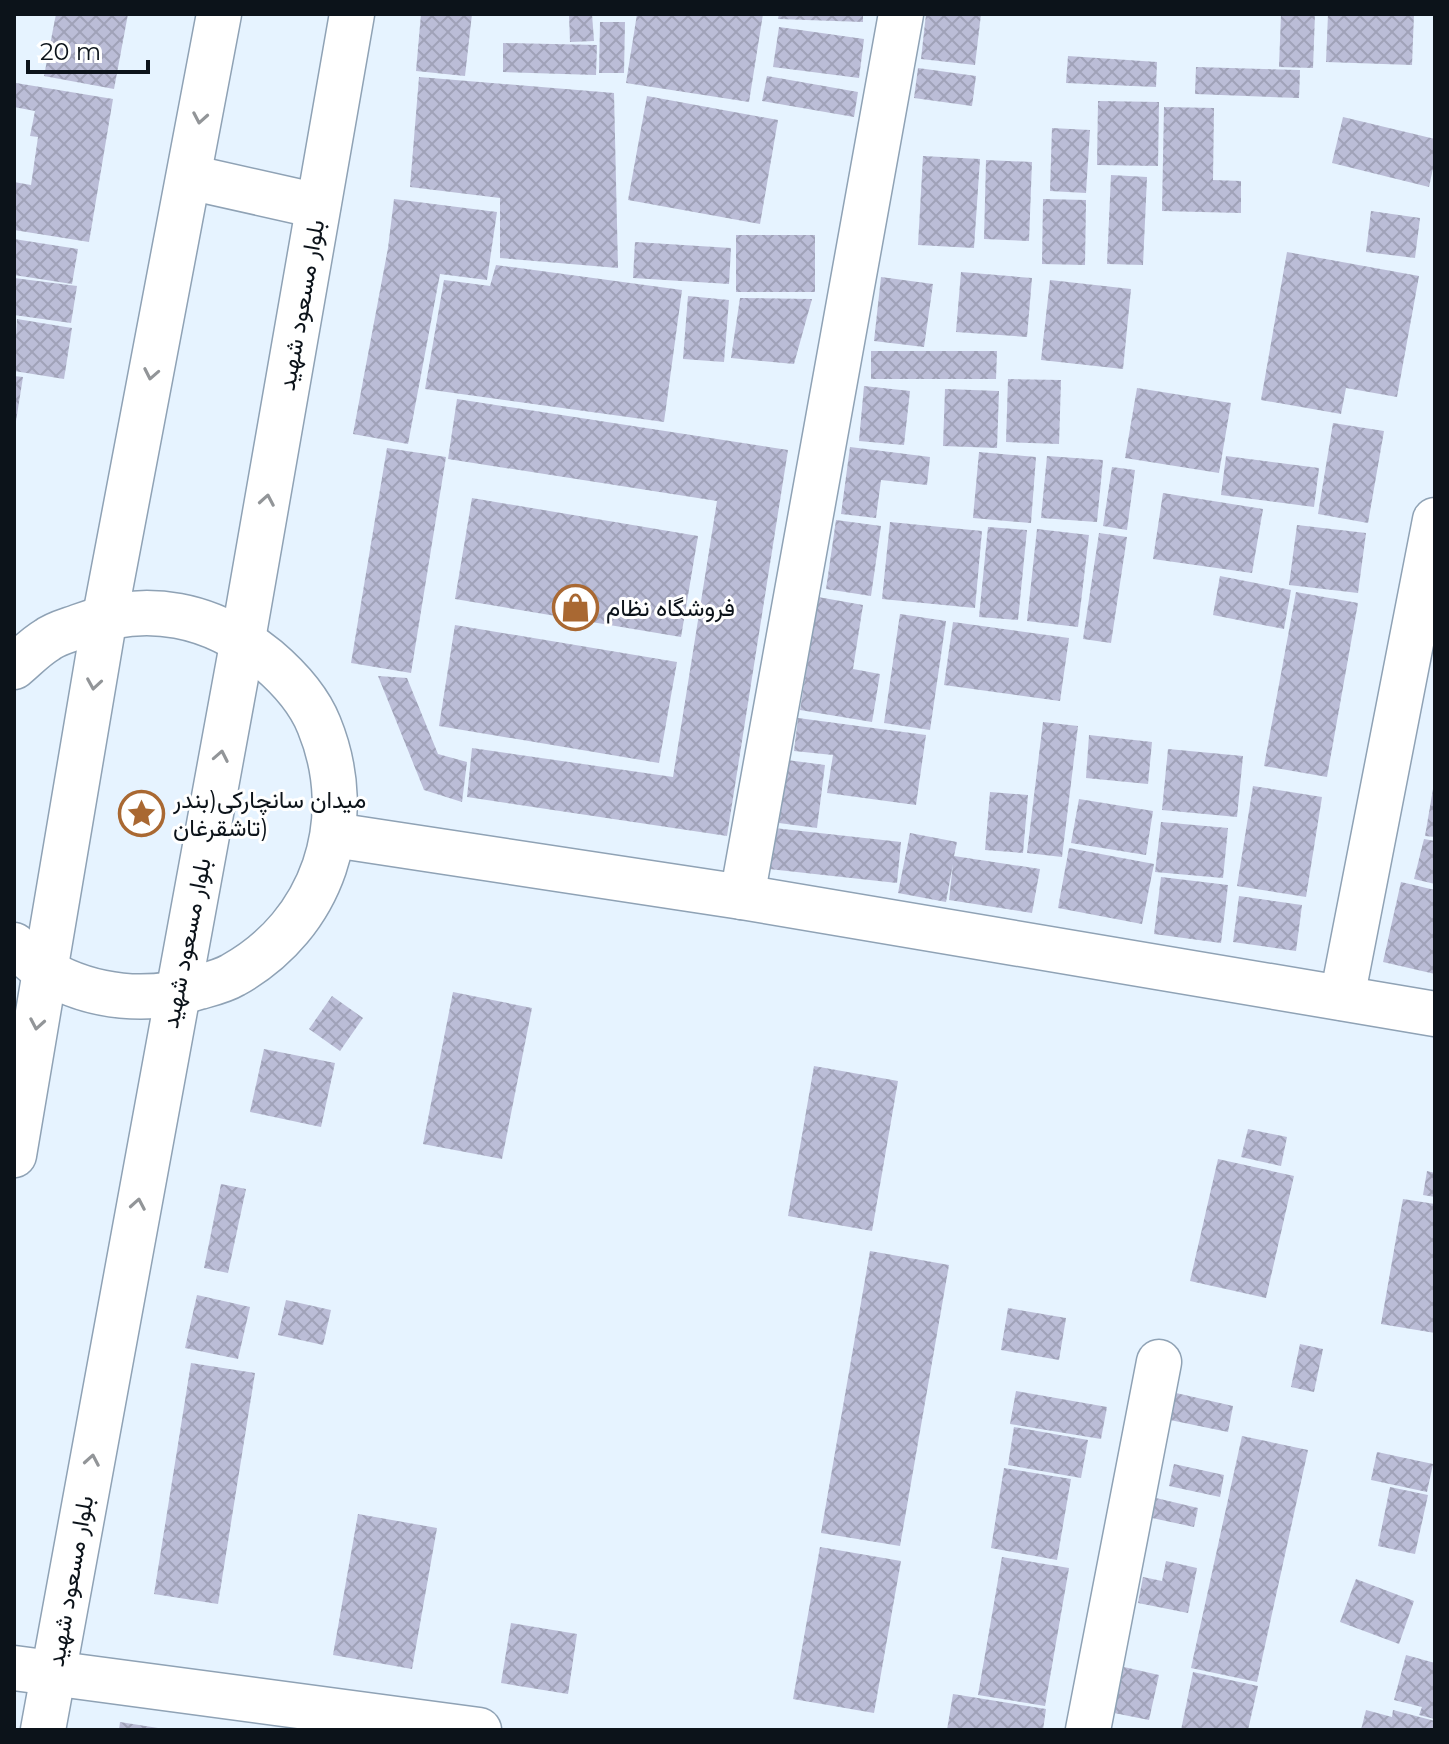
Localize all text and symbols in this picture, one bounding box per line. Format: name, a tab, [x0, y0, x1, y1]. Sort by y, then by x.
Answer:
scale bar	[28, 24, 148, 74]
text: 20 m	[40, 37, 101, 66]
one-way arrow	[192, 111, 209, 125]
street label: بلوار مسعود شهید	[272, 217, 331, 393]
one-way arrow	[144, 367, 161, 380]
one-way arrow	[257, 493, 274, 507]
shop icon: فروشگاه نظام	[551, 583, 599, 631]
place label: فروشگاه نظام	[606, 593, 735, 624]
one-way arrow	[87, 678, 104, 691]
one-way arrow	[211, 749, 228, 763]
place label: میدان سانچارکی(بندر تاشقرغان)	[172, 785, 366, 843]
place icon: میدان سانچارکی(بندر تاشقرغان)	[118, 789, 166, 837]
street label: بلوار مسعود شهید	[155, 855, 218, 1031]
one-way arrow	[29, 1017, 46, 1030]
one-way arrow	[128, 1198, 145, 1211]
one-way arrow	[82, 1454, 99, 1467]
street label: بلوار مسعود شهید	[41, 1493, 100, 1669]

